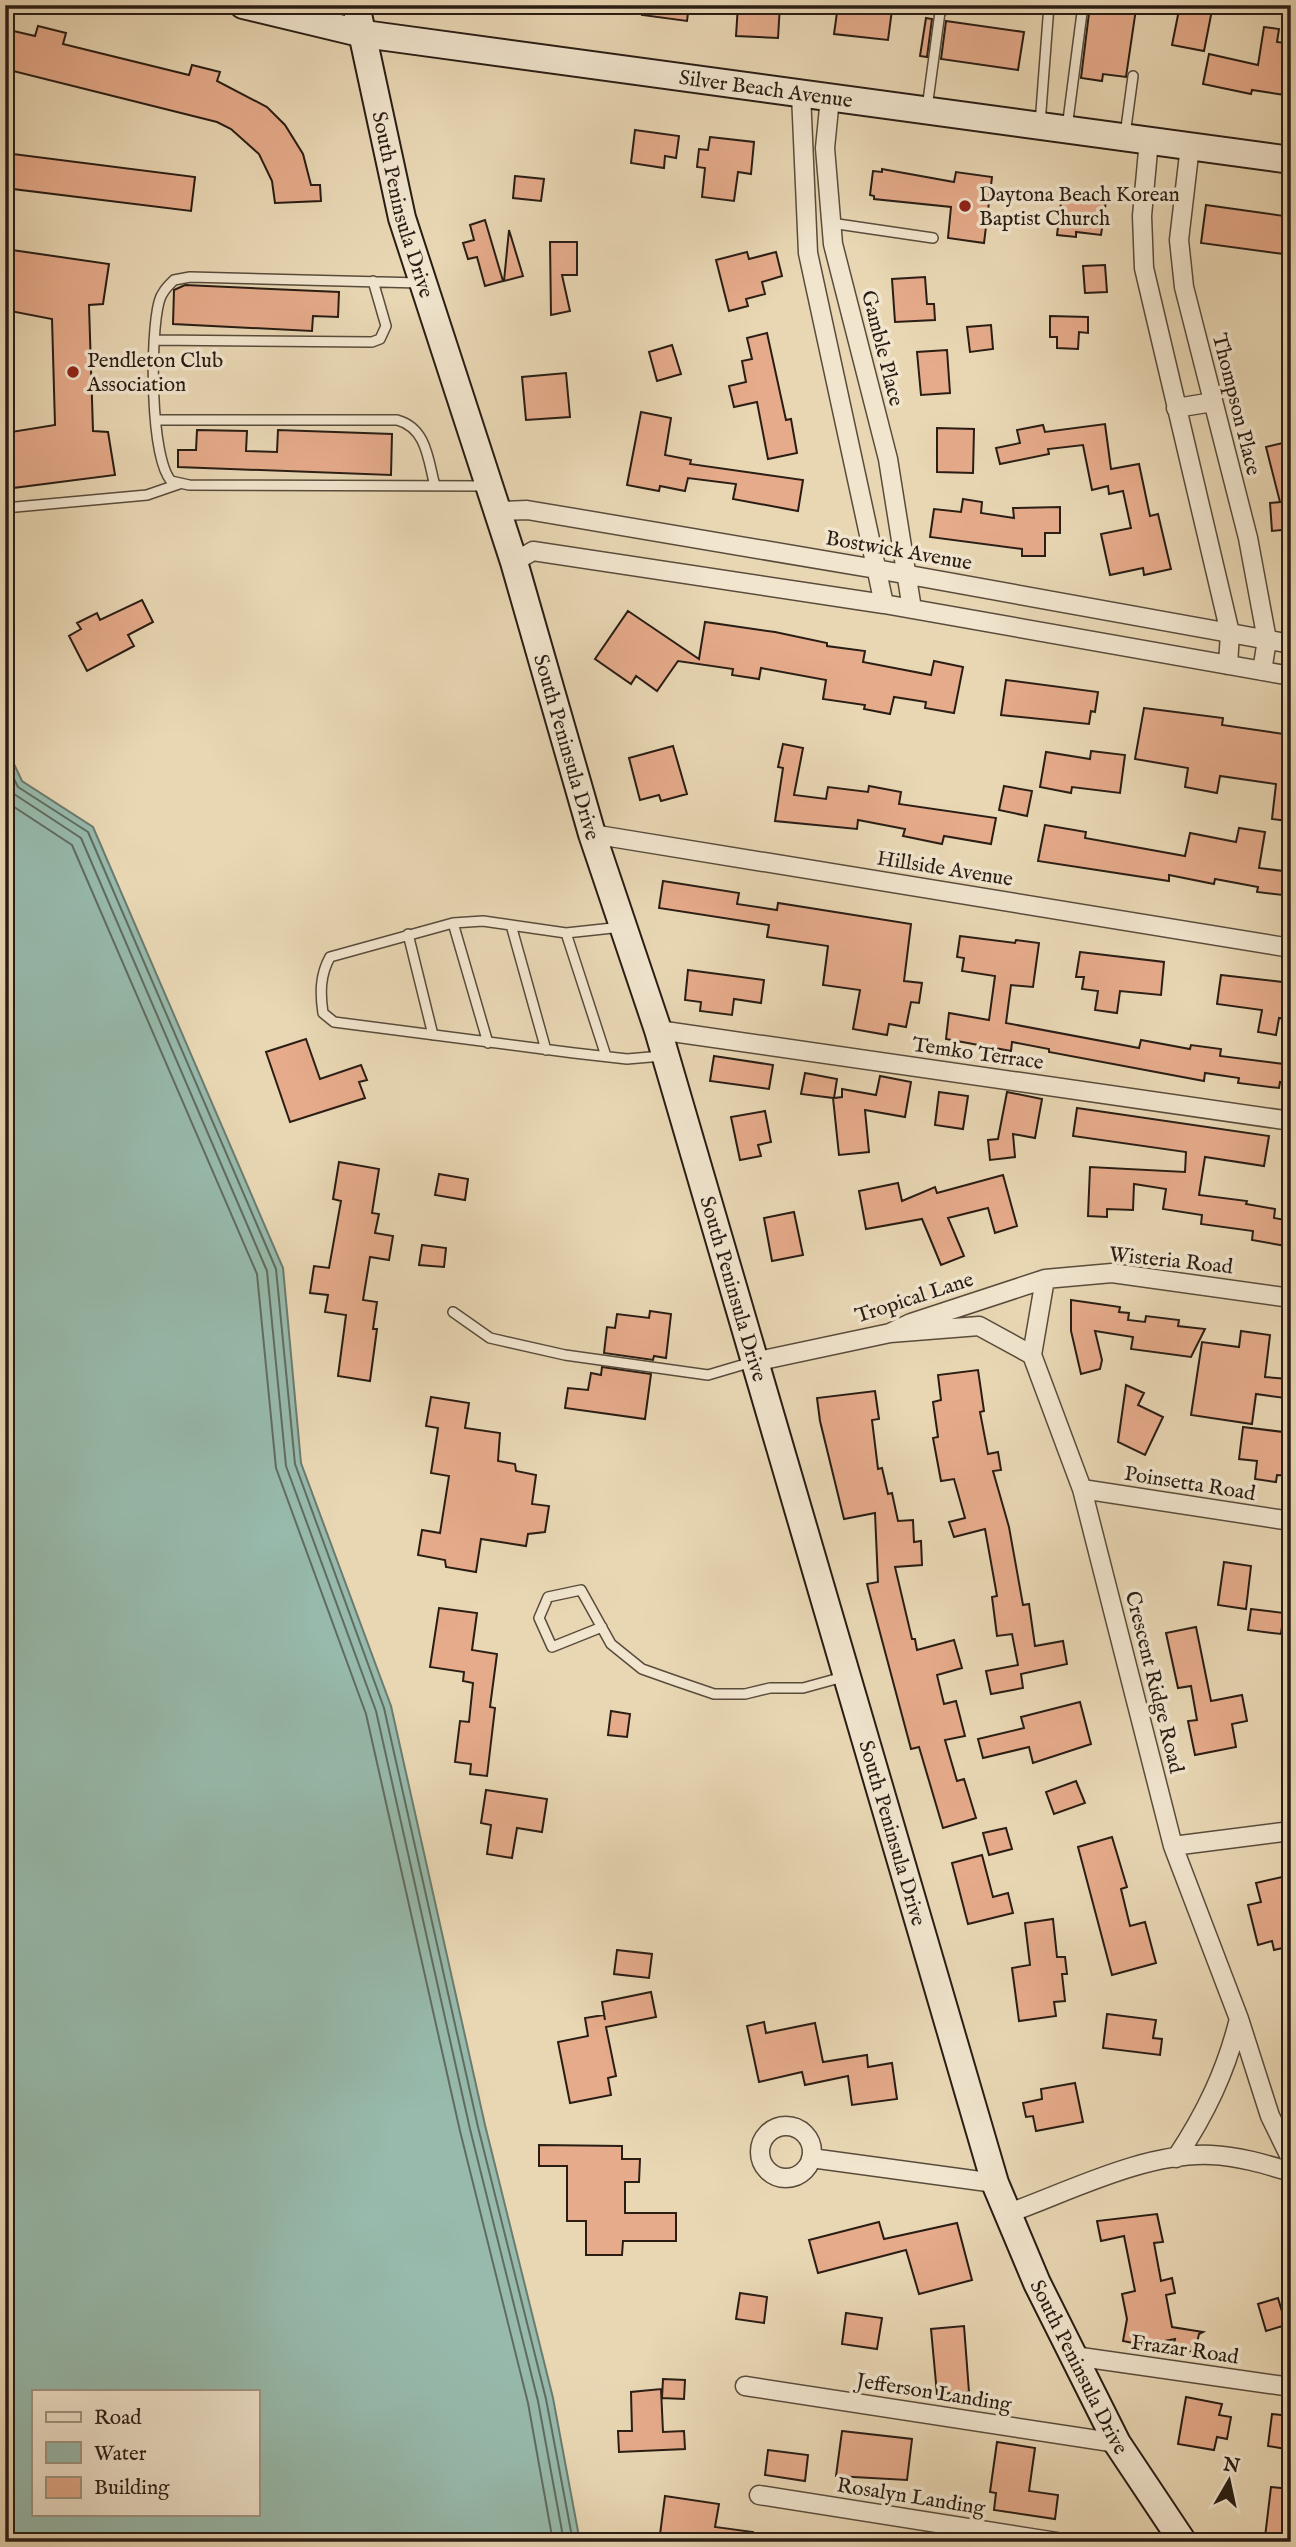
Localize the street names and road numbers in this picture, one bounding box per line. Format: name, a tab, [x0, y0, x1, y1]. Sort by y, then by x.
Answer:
street label: Silver Beach Avenue	[677, 65, 854, 115]
street label: South Peninsula Drive	[364, 109, 439, 302]
street label: Gamble Place	[854, 288, 909, 409]
street label: Thompson Place	[1205, 331, 1266, 479]
street label: Bostwick Avenue	[823, 525, 974, 578]
street label: South Peninsula Drive	[526, 651, 605, 844]
street label: Hillside Avenue	[875, 845, 1015, 894]
street label: Temko Terrace	[910, 1032, 1046, 1077]
street label: South Peninsula Drive	[692, 1193, 772, 1385]
street label: Wisteria Road	[1108, 1242, 1235, 1281]
street label: Tropical Lane	[852, 1267, 977, 1330]
street label: Poinsetta Road	[1122, 1461, 1258, 1508]
street label: Crescent Ridge Road	[1118, 1588, 1189, 1777]
street label: South Peninsula Drive	[851, 1737, 931, 1930]
street label: South Peninsula Drive	[1023, 2276, 1133, 2461]
street label: Frazar Road	[1129, 2330, 1241, 2372]
street label: Jefferson Landing	[852, 2368, 1014, 2419]
street label: Rosalyn Landing	[835, 2472, 987, 2523]

